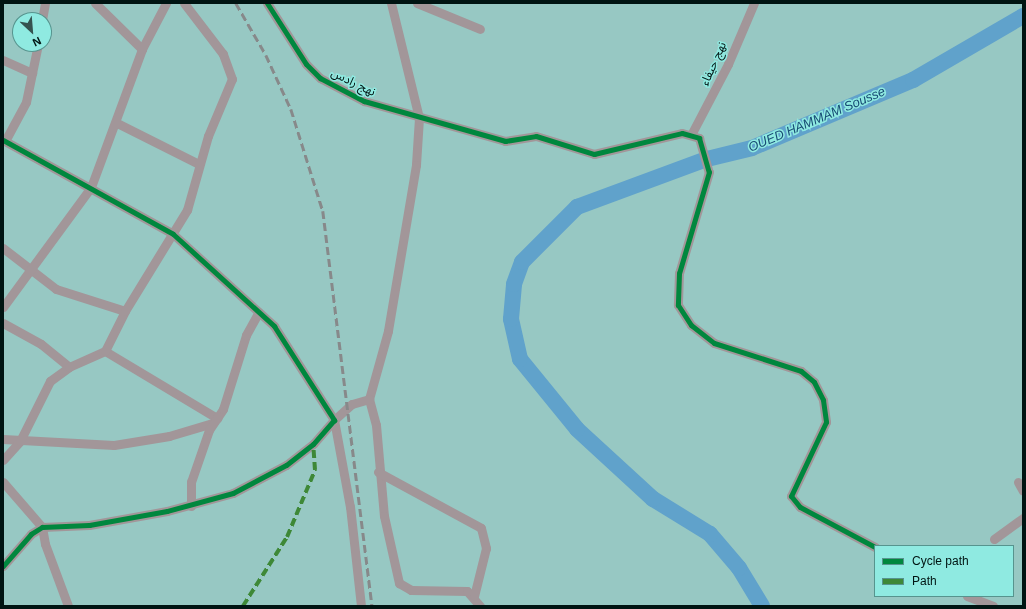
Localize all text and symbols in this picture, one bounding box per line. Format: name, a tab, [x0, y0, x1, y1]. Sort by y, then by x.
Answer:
north arrow	[12, 12, 52, 52]
text: N	[31, 35, 43, 49]
street label: نهج حيفاء	[698, 40, 730, 88]
street label: نهج رادس	[328, 66, 378, 100]
water label: OUED HAMMAM Sousse	[746, 84, 888, 156]
legend	[874, 545, 1014, 597]
text: Cycle path	[912, 554, 969, 568]
text: Path	[912, 574, 937, 588]

